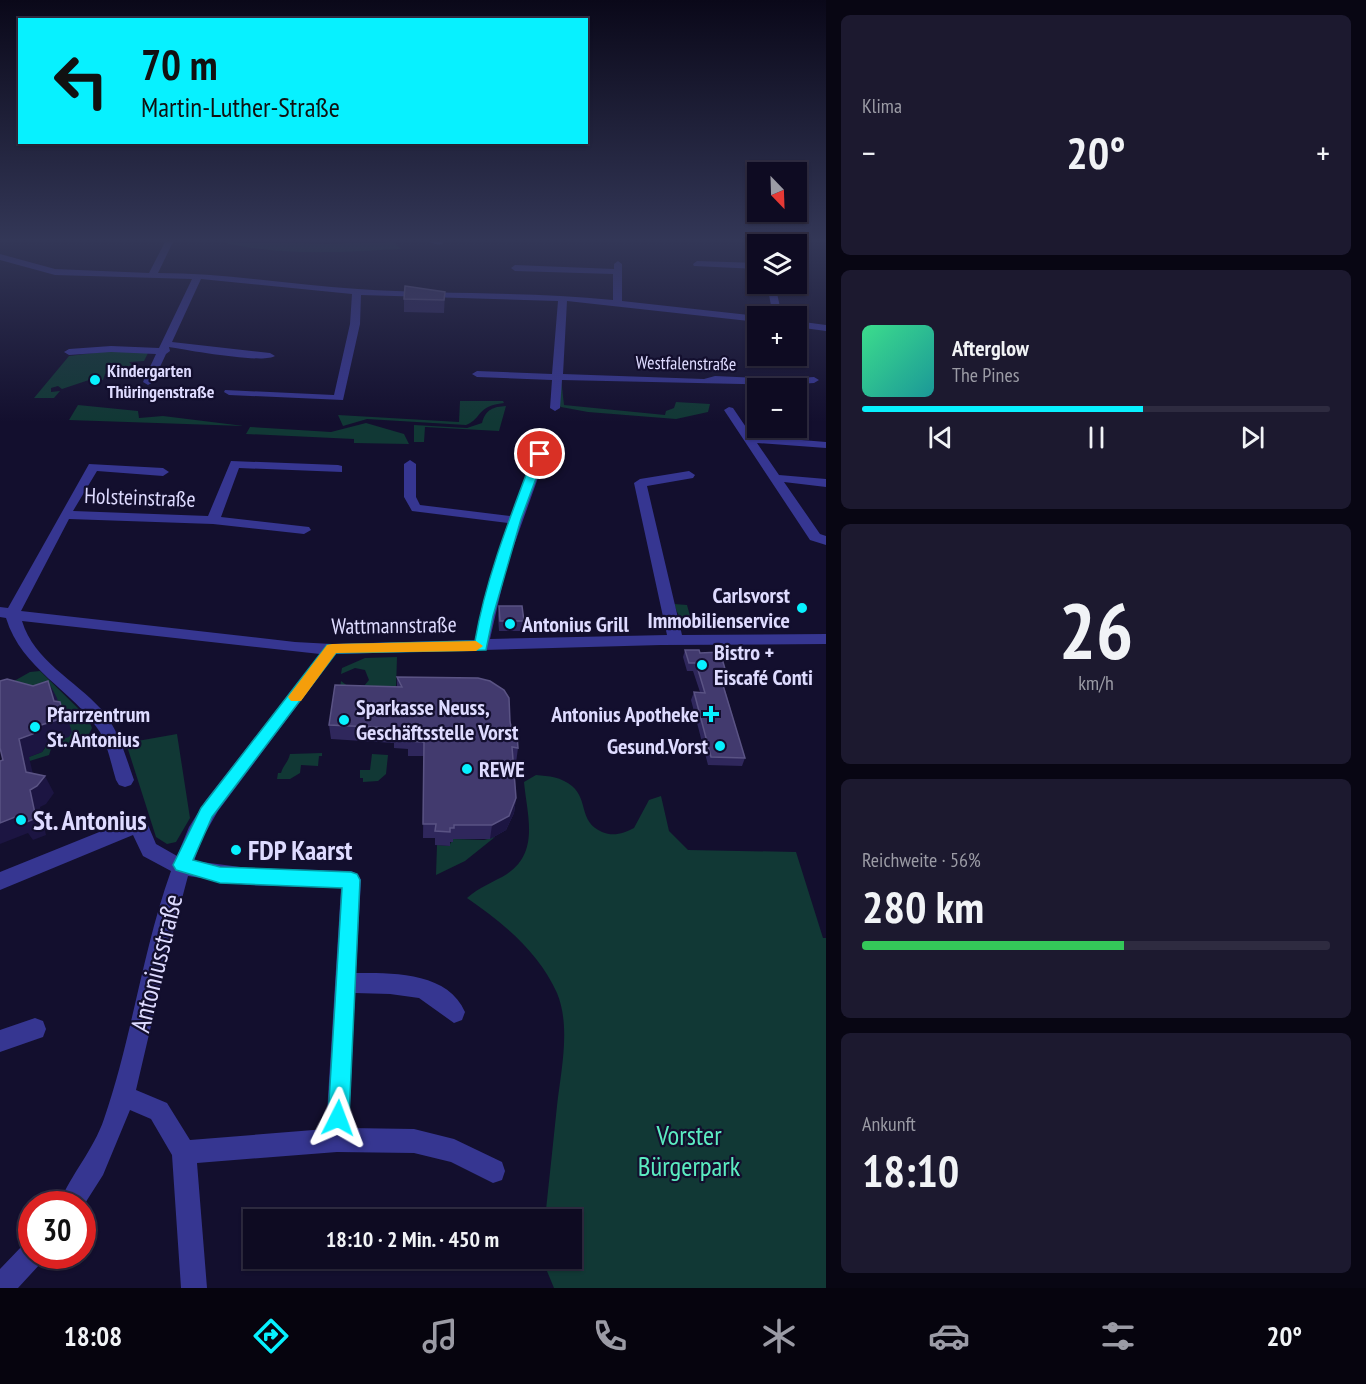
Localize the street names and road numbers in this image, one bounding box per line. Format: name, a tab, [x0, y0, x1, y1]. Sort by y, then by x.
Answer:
street label: Westfalenstraße	[635, 351, 737, 375]
street label: Holsteinstraße	[84, 481, 196, 513]
street label: Wattmannstraße	[331, 610, 457, 640]
street label: Antoniusstraße	[122, 890, 190, 1036]

